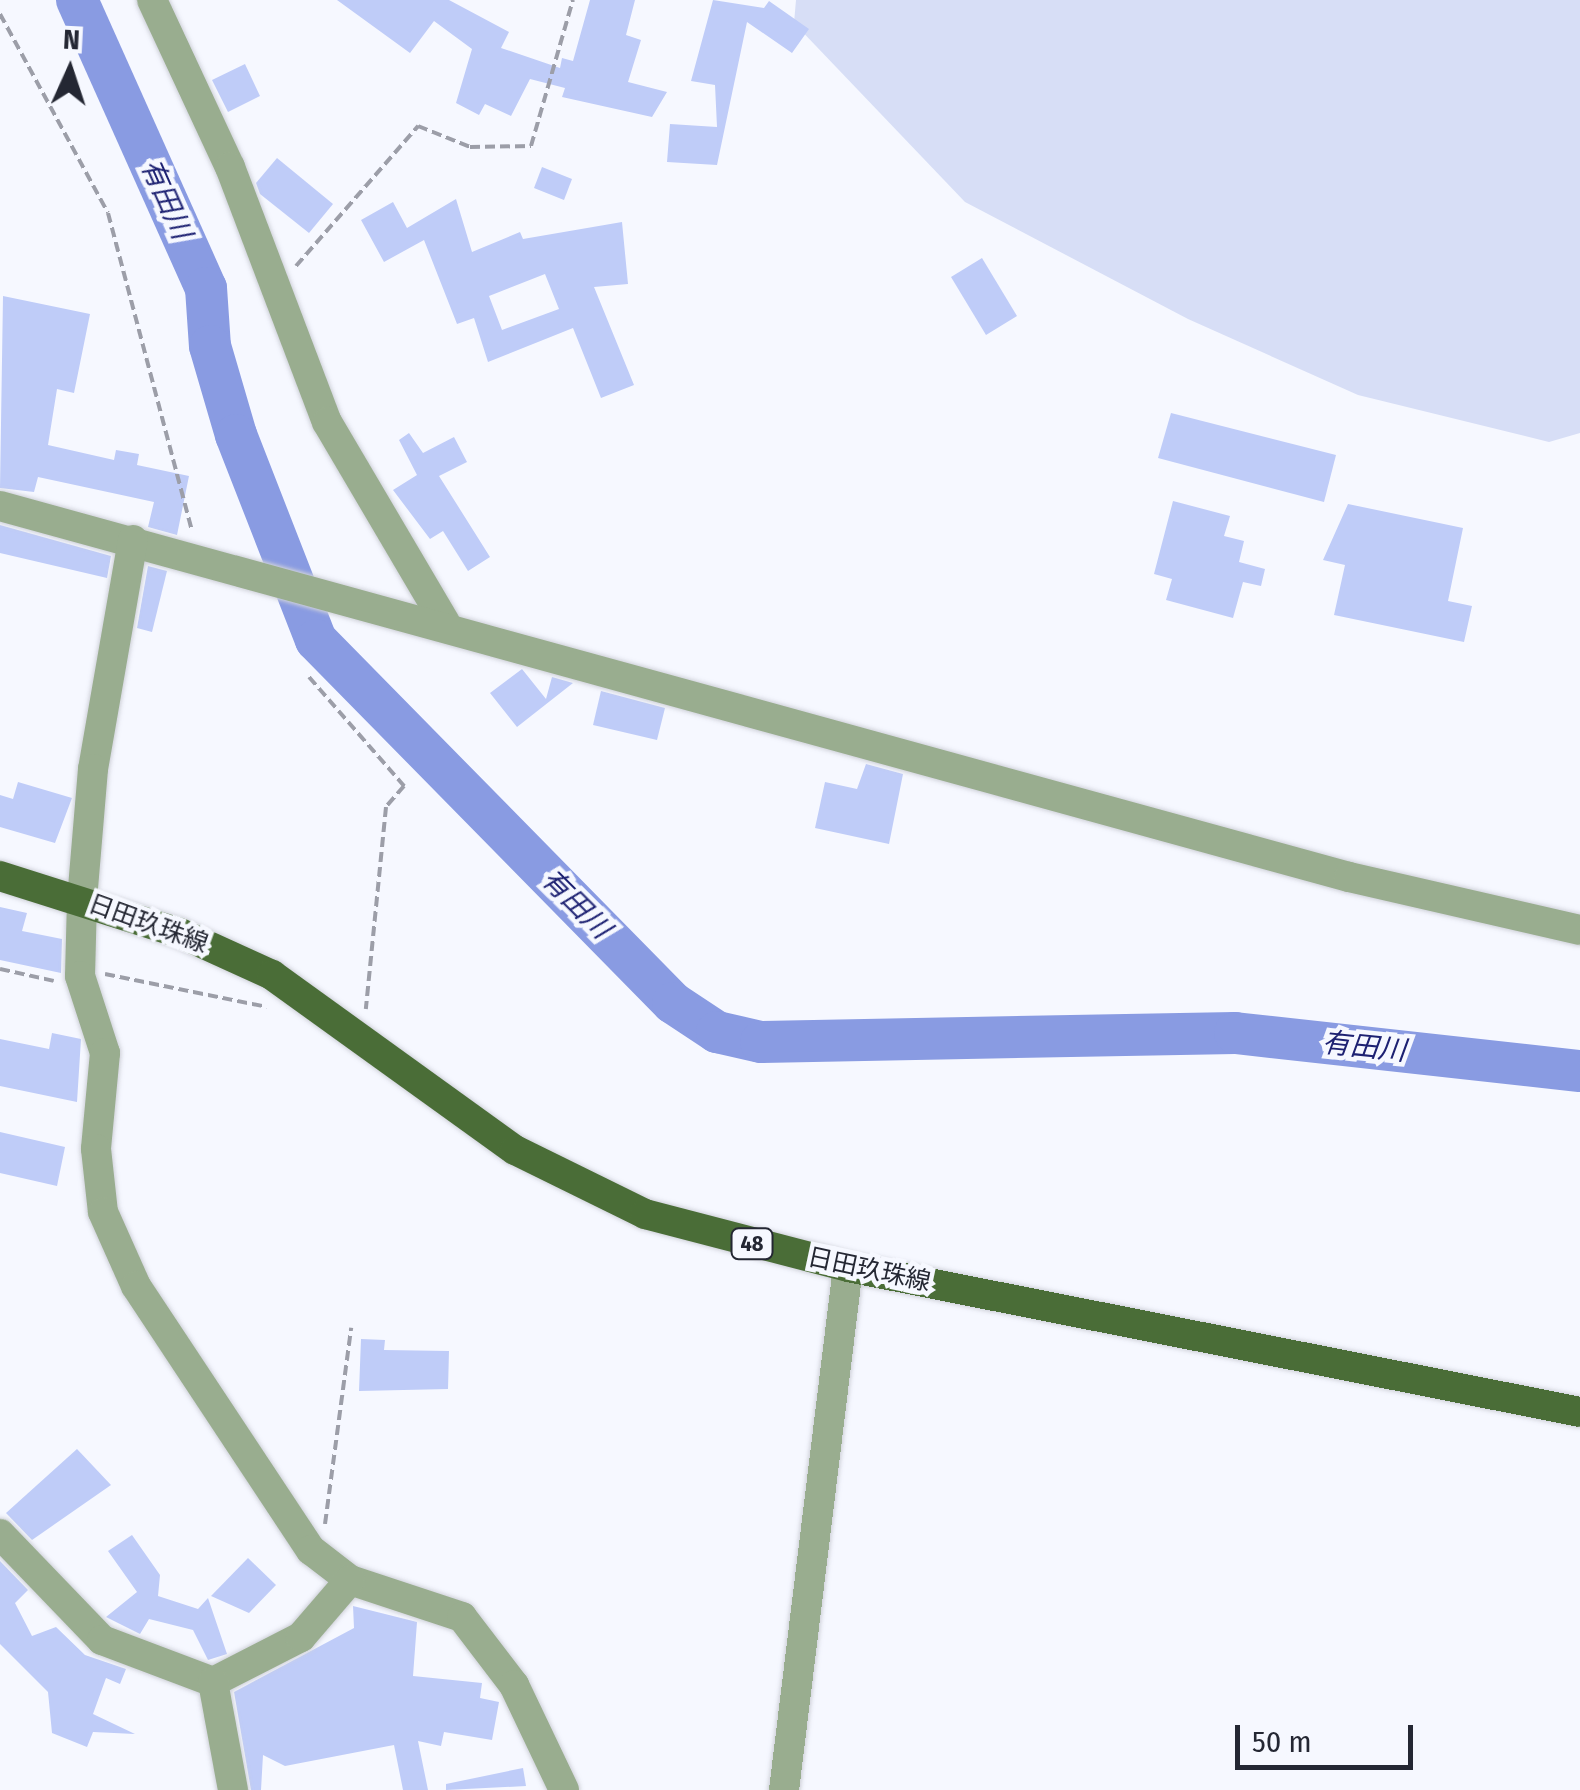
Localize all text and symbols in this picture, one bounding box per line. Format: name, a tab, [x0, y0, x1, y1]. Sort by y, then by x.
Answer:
north arrow	[20, 20, 120, 120]
text: N	[62, 23, 81, 56]
water label: 有田川	[134, 154, 198, 244]
water label: 有田川	[534, 862, 618, 946]
street label: 日田玖珠線	[84, 889, 212, 959]
water label: 有田川	[1320, 1026, 1408, 1068]
road number: 48	[730, 1227, 774, 1261]
street label: 日田玖珠線	[805, 1242, 933, 1298]
scale bar	[1240, 1705, 1418, 1767]
text: 50 m	[1252, 1724, 1312, 1760]

